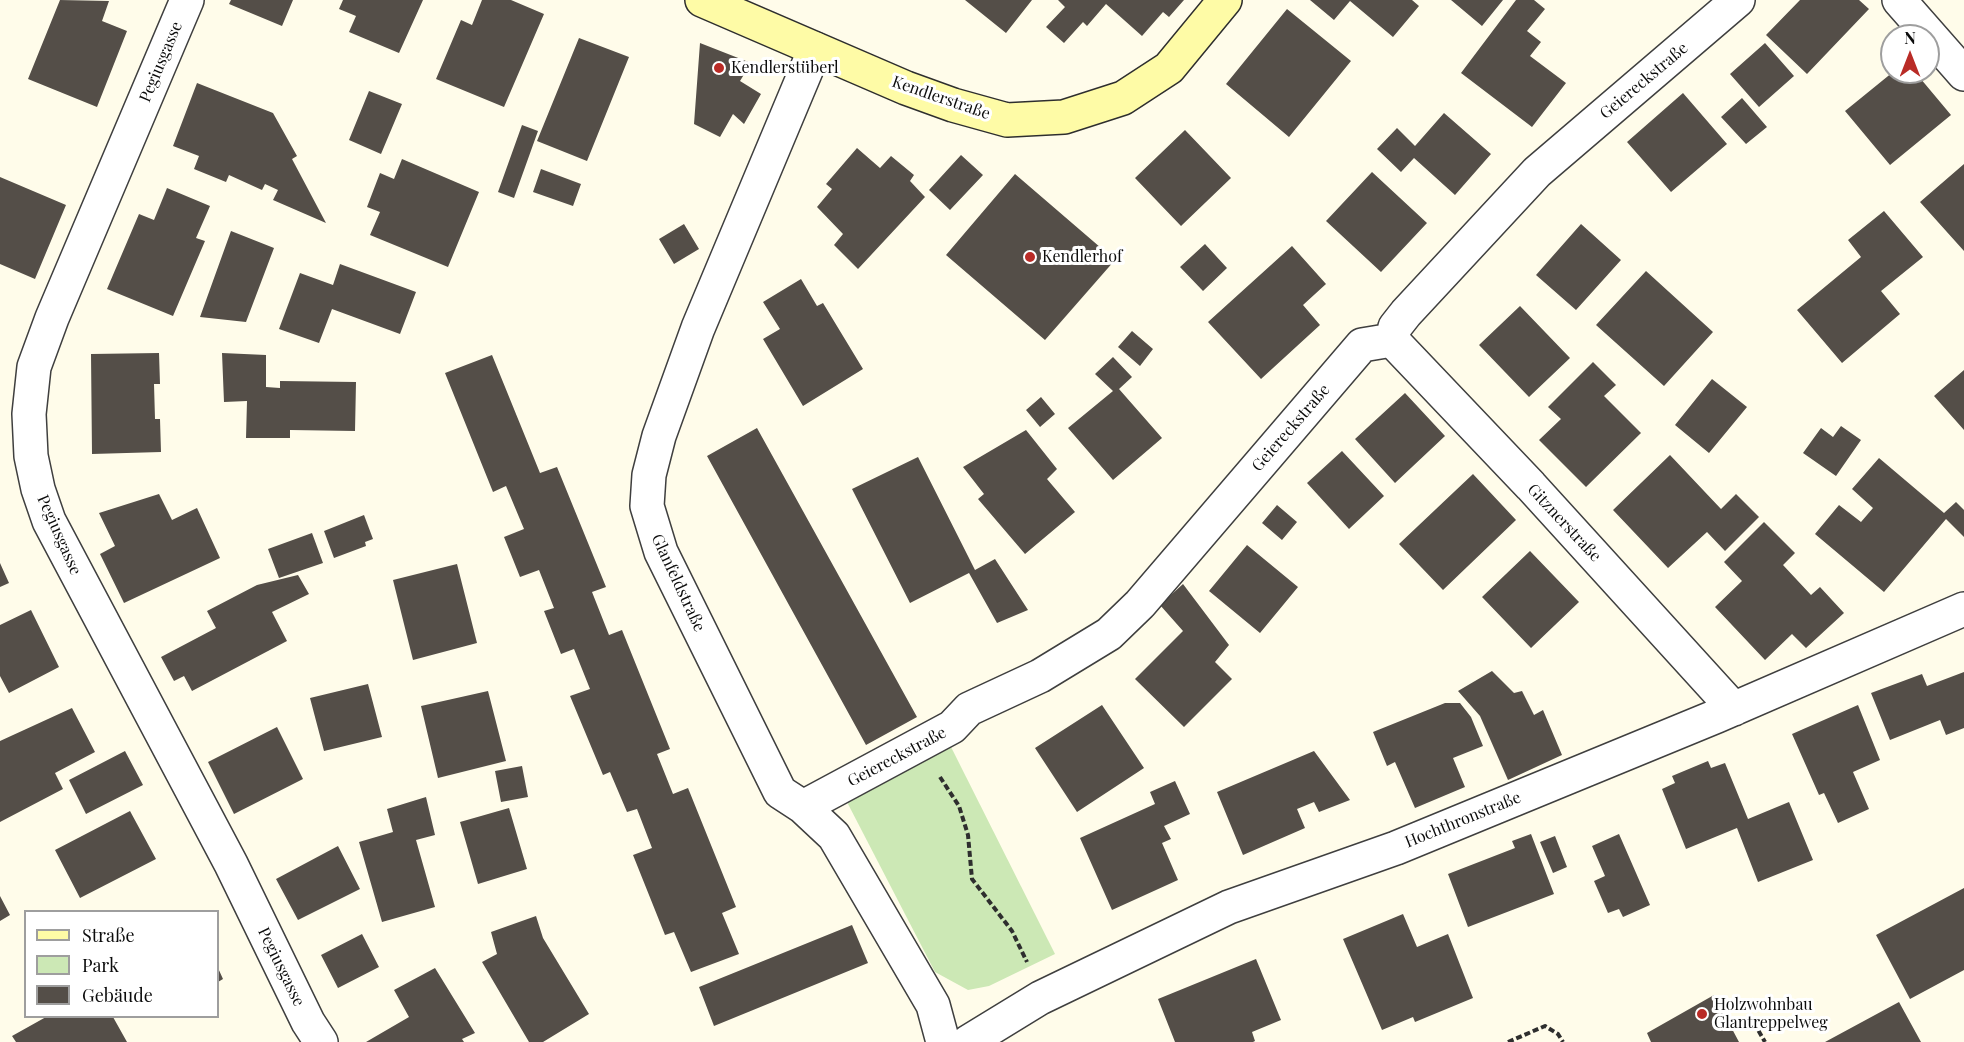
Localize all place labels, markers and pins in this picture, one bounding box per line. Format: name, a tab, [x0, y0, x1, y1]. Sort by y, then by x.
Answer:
place label: Kendlerstüberl	[731, 58, 839, 78]
marker: Kendlerstüberl	[712, 61, 726, 75]
place label: Kendlerhof	[1042, 247, 1122, 267]
marker: Kendlerhof	[1023, 250, 1037, 264]
place label: Holzwohnbau Glantreppelweg	[1714, 995, 1828, 1033]
marker: Holzwohnbau Glantreppelweg	[1695, 1007, 1709, 1021]

